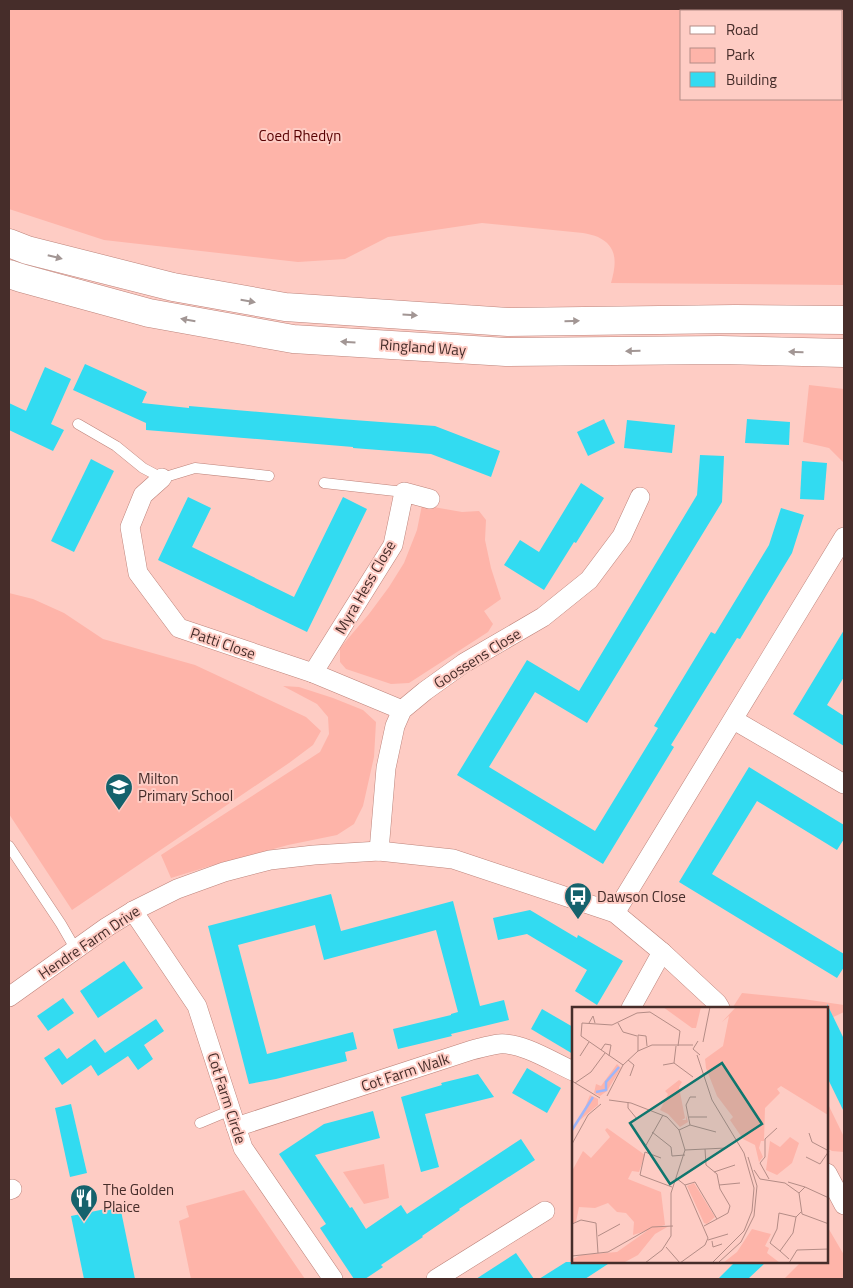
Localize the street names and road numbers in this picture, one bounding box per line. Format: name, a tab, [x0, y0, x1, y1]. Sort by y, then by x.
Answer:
street label: Ringland Way	[379, 333, 467, 361]
street label: Myra Hess Close	[329, 536, 401, 638]
street label: Patti Close	[187, 621, 259, 665]
street label: Goossens Close	[429, 622, 525, 694]
street label: Hendre Farm Drive	[34, 899, 144, 985]
street label: Cot Farm Walk	[358, 1047, 452, 1097]
street label: Cot Farm Circle	[201, 1050, 253, 1146]

